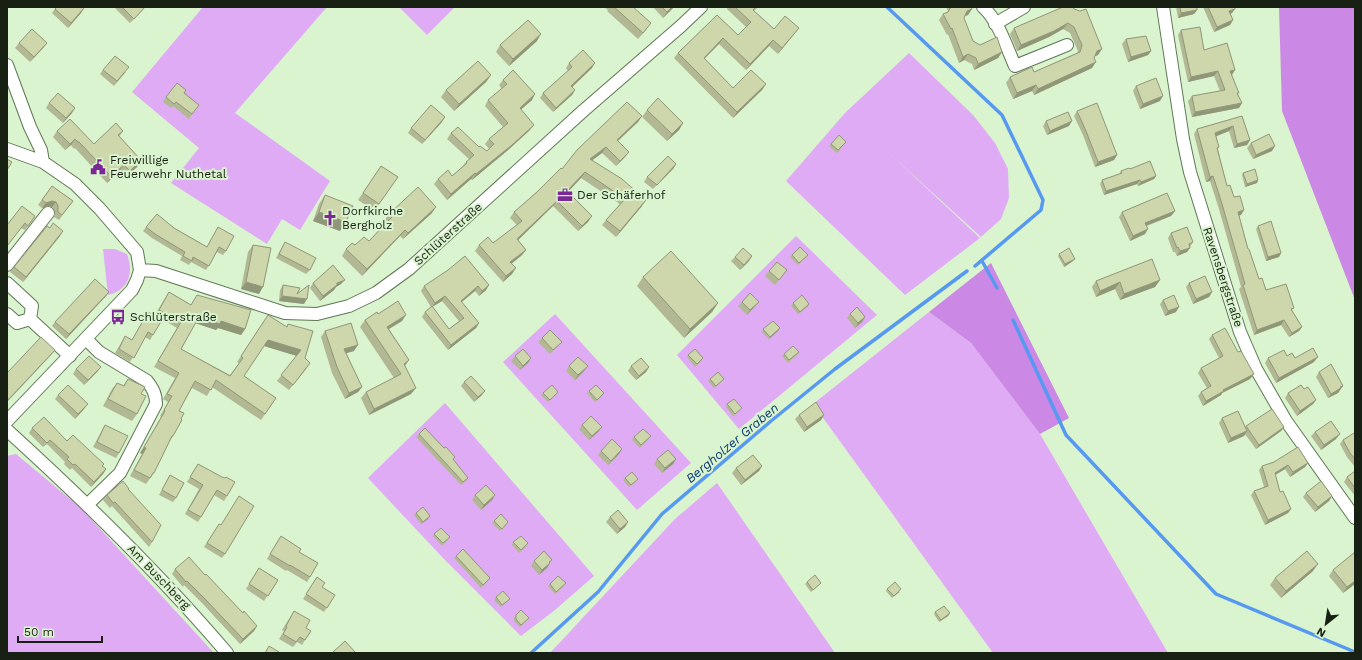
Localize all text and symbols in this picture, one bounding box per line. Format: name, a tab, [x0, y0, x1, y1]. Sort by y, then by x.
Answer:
place label: Freiwillige Feuerwehr Nuthetal	[110, 153, 227, 181]
public building icon: Freiwillige Feuerwehr Nuthetal	[89, 158, 107, 176]
office icon: Der Schäferhof	[556, 186, 574, 204]
place label: Der Schäferhof	[577, 188, 666, 202]
street label: Schlüterstraße	[411, 200, 485, 268]
place label: Dorfkirche Bergholz	[342, 204, 403, 232]
church icon: Dorfkirche Bergholz	[321, 209, 339, 227]
street label: Ravensbergstraße	[1200, 225, 1246, 329]
bus stop icon: Schlüterstraße	[109, 308, 127, 326]
place label: Schlüterstraße	[130, 310, 217, 324]
water label: Bergholzer Graben	[683, 400, 781, 486]
street label: Am Buschberg	[125, 542, 194, 613]
north arrow	[1306, 604, 1346, 644]
scale bar	[18, 618, 102, 644]
text: 50 m	[24, 625, 54, 639]
text: N	[1314, 625, 1328, 640]

